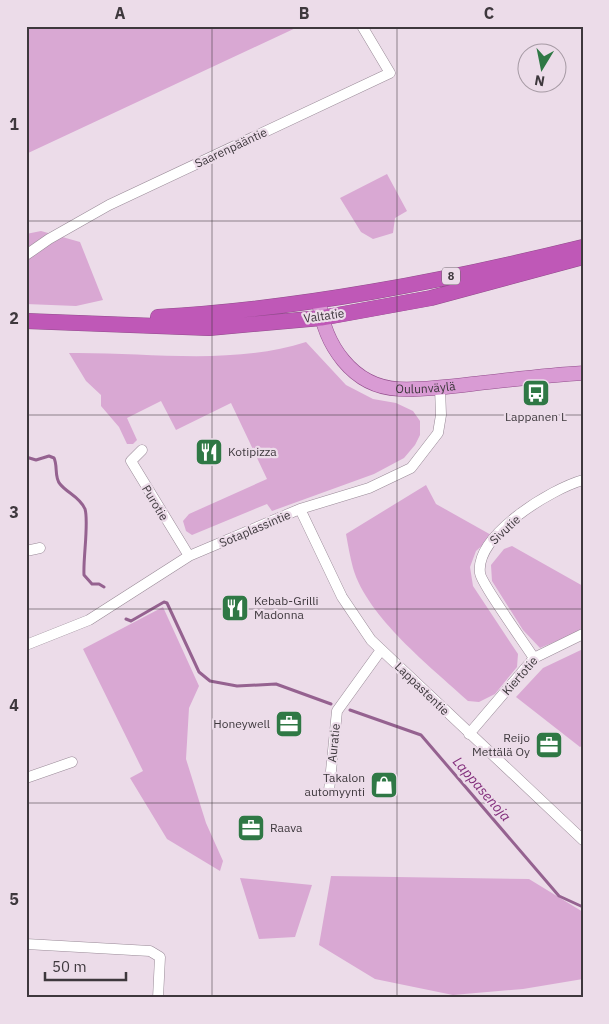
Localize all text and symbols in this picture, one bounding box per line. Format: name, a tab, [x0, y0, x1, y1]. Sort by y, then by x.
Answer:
text: A	[115, 3, 126, 23]
text: B	[299, 3, 310, 23]
text: C	[484, 3, 494, 23]
north arrow	[516, 42, 566, 92]
text: N	[533, 71, 546, 91]
text: 1	[9, 114, 19, 134]
street label: Saarenpääntie	[192, 124, 270, 171]
road number: 8	[442, 268, 460, 284]
street label: Valtatie	[303, 305, 346, 326]
text: 2	[9, 308, 19, 328]
street label: Oulunväylä	[395, 378, 457, 396]
bus stop icon: Lappanen L	[521, 378, 551, 408]
place label: Lappanen L	[505, 409, 567, 424]
restaurant icon: Kotipizza	[194, 437, 224, 467]
place label: Kotipizza	[228, 444, 277, 459]
street label: Purotie	[139, 482, 172, 524]
text: 3	[9, 502, 19, 522]
street label: Sotaplassintie	[217, 507, 293, 550]
street label: Sivutie	[486, 511, 523, 548]
restaurant icon: Kebab-Grilli Madonna	[220, 593, 250, 623]
place label: Kebab-Grilli Madonna	[254, 593, 319, 622]
street label: Kiertotie	[499, 653, 541, 698]
street label: Lappastentie	[392, 659, 453, 719]
text: 4	[9, 695, 19, 715]
office icon: Honeywell	[274, 709, 304, 739]
place label: Honeywell	[213, 716, 270, 731]
street label: Auratie	[324, 722, 343, 763]
place label: Reijo Mettälä Oy	[472, 730, 530, 759]
office icon: Reijo Mettälä Oy	[534, 730, 564, 760]
water label: Lappasenoja	[449, 753, 515, 825]
place label: Takalon automyynti	[305, 770, 365, 799]
shop icon: Takalon automyynti	[369, 770, 399, 800]
office icon: Raava	[236, 813, 266, 843]
place label: Raava	[270, 820, 303, 835]
text: 5	[9, 889, 19, 909]
scale bar	[45, 949, 126, 981]
text: 50 m	[52, 957, 87, 976]

